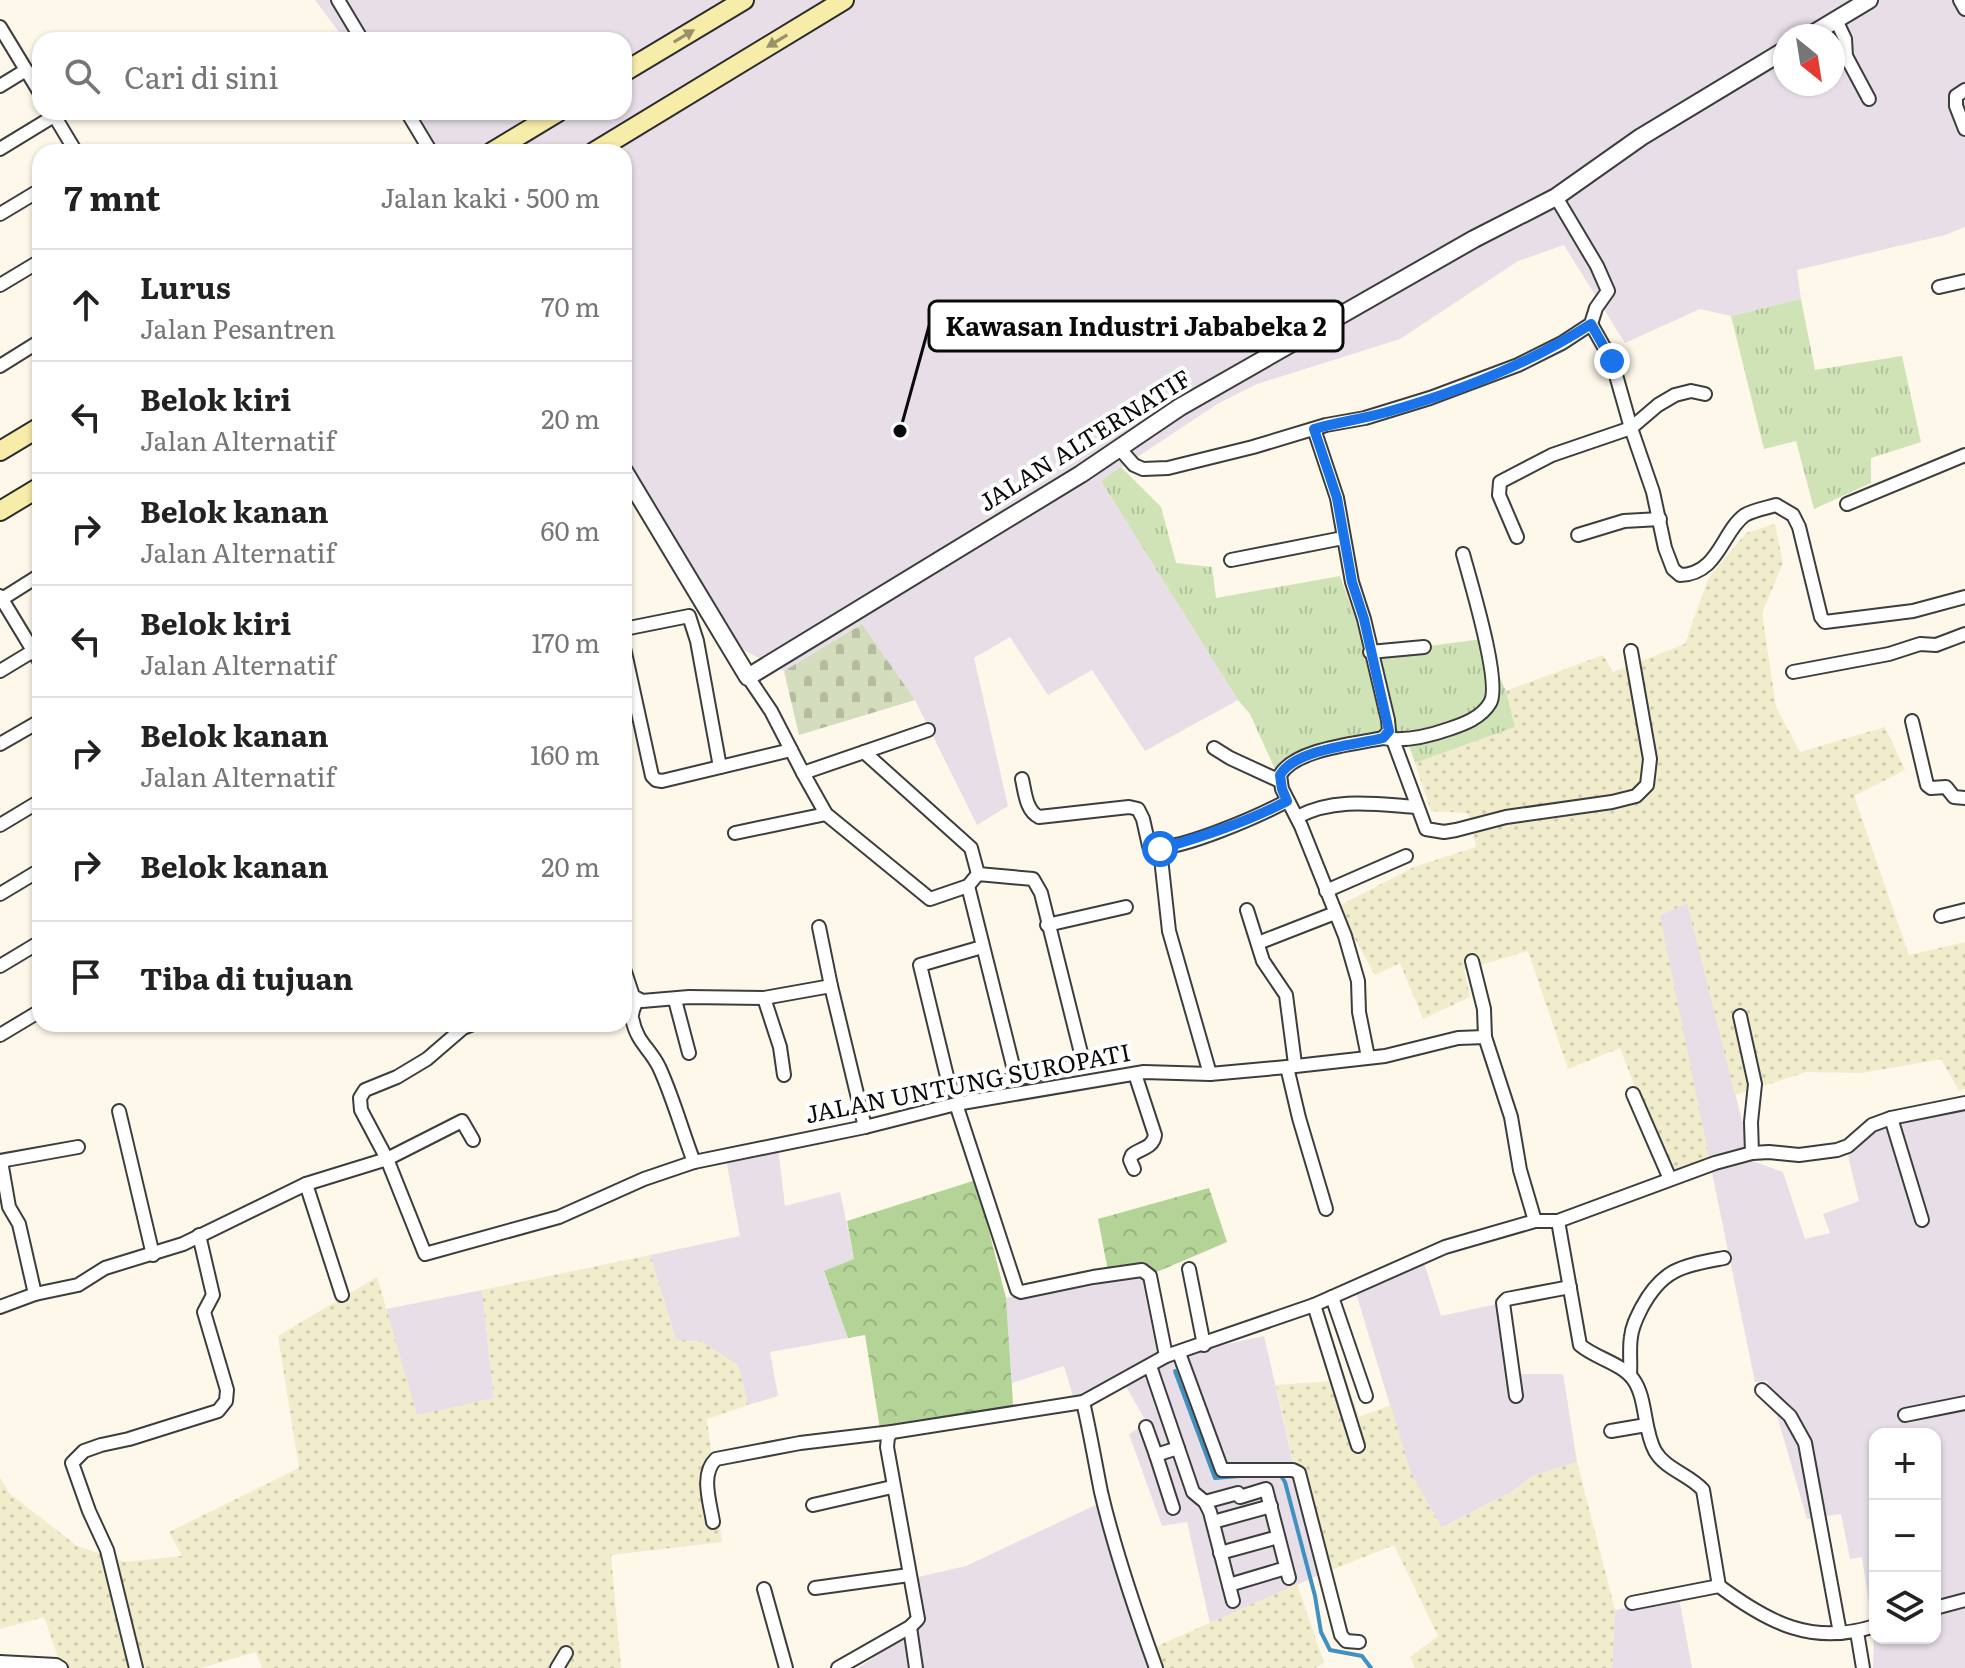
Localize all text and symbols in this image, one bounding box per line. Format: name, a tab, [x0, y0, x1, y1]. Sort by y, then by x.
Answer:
north arrow	[1773, 24, 1845, 96]
one-way arrow	[673, 29, 695, 43]
search box	[32, 32, 632, 120]
one-way arrow	[766, 33, 788, 47]
icon: search	[60, 54, 104, 98]
text: Cari di sini	[124, 54, 278, 98]
text: 7 mnt	[64, 171, 161, 221]
text: Jalan kaki · 500 m	[381, 177, 600, 216]
text: Lurus	[140, 264, 231, 308]
icon: ahead	[64, 283, 108, 327]
text: 70 m	[541, 286, 600, 325]
callout: Kawasan Industri Jababeka 2	[929, 301, 1343, 351]
text: Kawasan Industri Jababeka 2	[945, 305, 1327, 344]
text: Jalan Pesantren	[140, 308, 335, 347]
route end	[1594, 343, 1630, 379]
street label: JALAN ALTERNATIF	[971, 359, 1196, 518]
text: Belok kiri	[140, 376, 291, 420]
icon: left	[64, 395, 108, 439]
text: 20 m	[541, 398, 600, 437]
text: Jalan Alternatif	[140, 420, 335, 459]
text: Belok kanan	[140, 488, 329, 532]
icon: right	[64, 507, 108, 551]
text: 60 m	[541, 510, 600, 549]
text: Jalan Alternatif	[140, 532, 335, 571]
text: Belok kiri	[140, 600, 291, 644]
icon: left	[64, 619, 108, 663]
text: 170 m	[532, 622, 600, 661]
text: Jalan Alternatif	[140, 644, 335, 683]
text: Belok kanan	[140, 712, 329, 756]
icon: right	[64, 731, 108, 775]
text: 160 m	[530, 734, 600, 773]
text: Jalan Alternatif	[140, 756, 335, 795]
route start	[1142, 831, 1178, 867]
icon: right	[64, 843, 108, 887]
text: Belok kanan	[140, 843, 329, 887]
text: 20 m	[541, 846, 600, 885]
icon: arrive	[64, 955, 108, 999]
text: Tiba di tujuan	[140, 955, 353, 999]
street label: JALAN UNTUNG SUROPATI	[802, 1033, 1133, 1130]
map controls	[1869, 1428, 1941, 1644]
button: +	[1869, 1428, 1941, 1500]
button: −	[1869, 1500, 1941, 1572]
button: layers	[1869, 1572, 1941, 1644]

